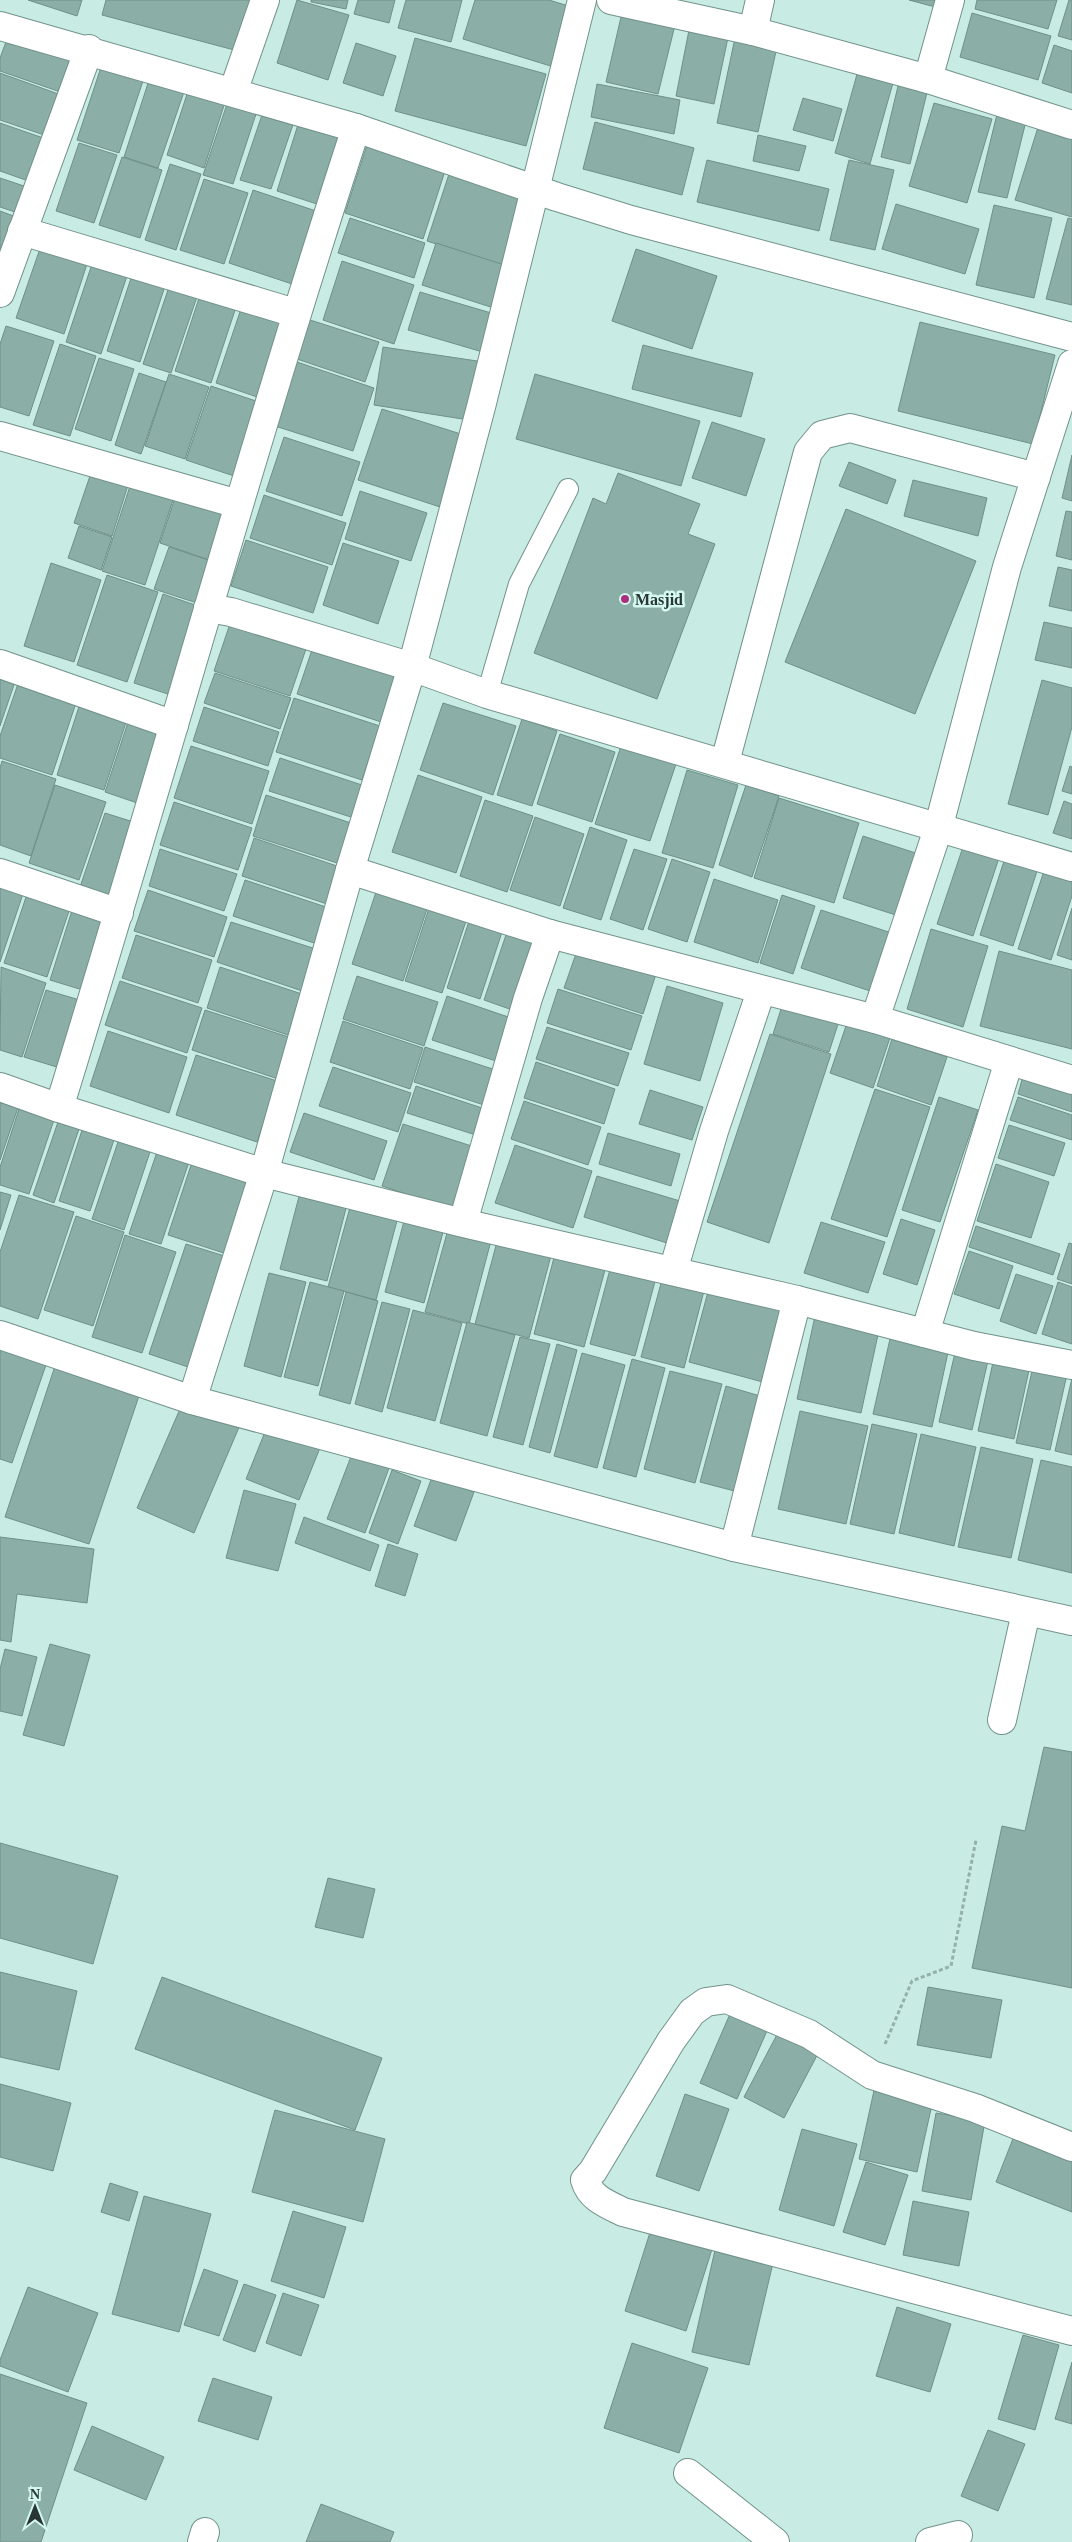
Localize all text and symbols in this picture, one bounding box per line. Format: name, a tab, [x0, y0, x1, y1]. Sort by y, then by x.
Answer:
place label: Masjid	[635, 591, 683, 609]
marker: Masjid	[619, 593, 631, 605]
north arrow	[10, 2482, 60, 2532]
text: N	[30, 2487, 40, 2502]

